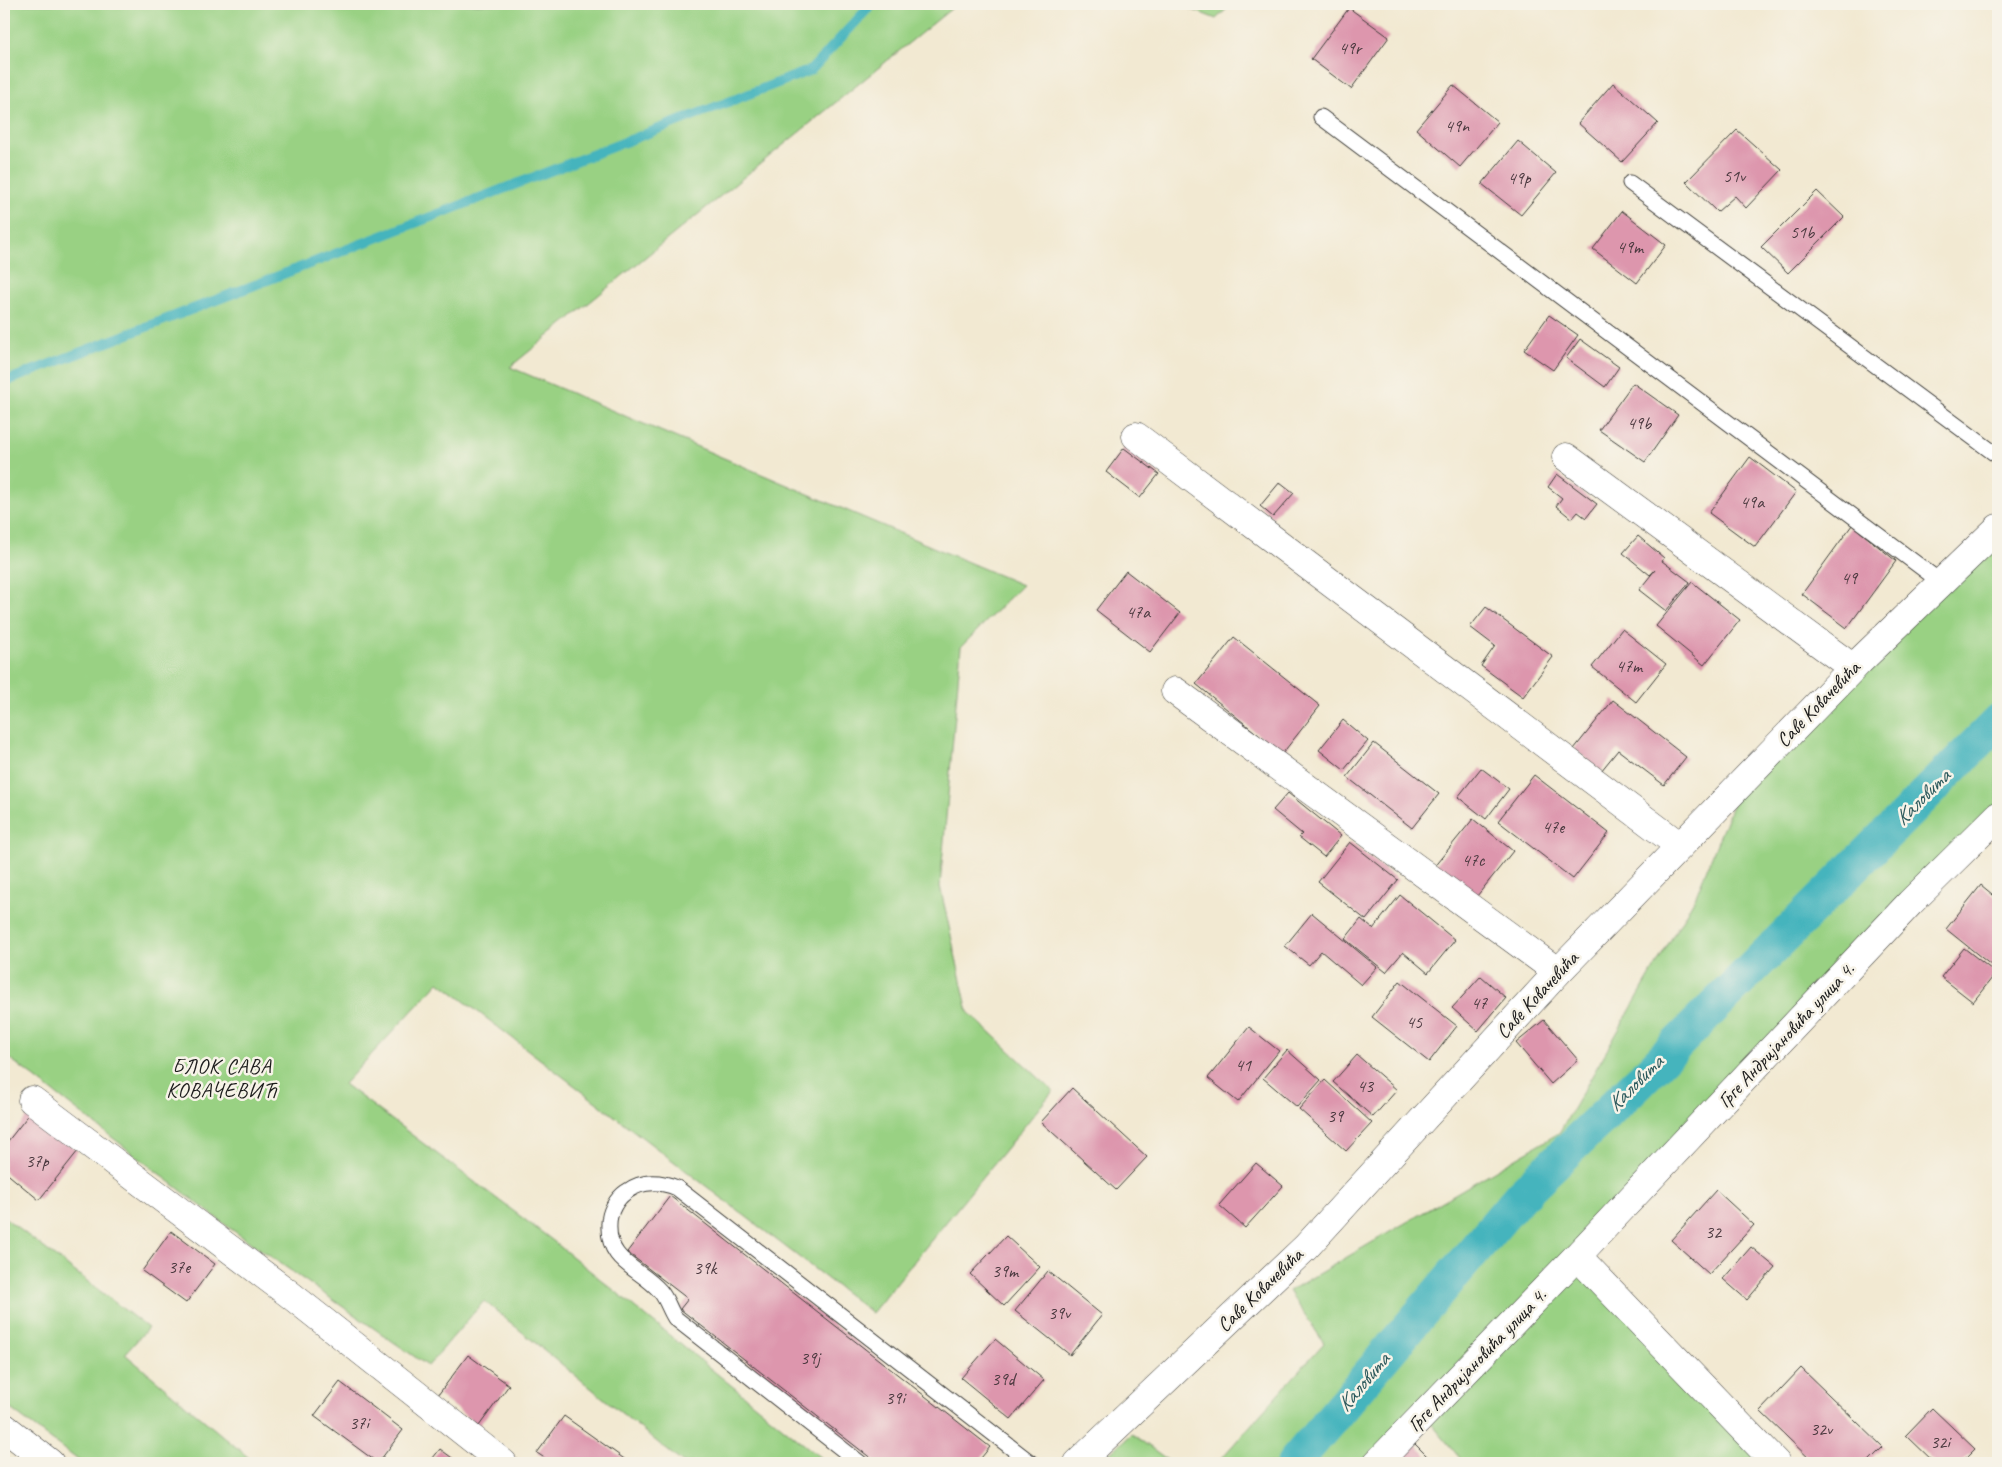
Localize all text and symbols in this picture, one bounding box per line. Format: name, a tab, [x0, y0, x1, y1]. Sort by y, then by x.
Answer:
house number: 49r	[1339, 37, 1364, 59]
house number: 49n	[1445, 115, 1470, 137]
house number: 51v	[1723, 165, 1747, 187]
house number: 49p	[1507, 167, 1532, 189]
house number: 51b	[1790, 221, 1815, 243]
house number: 49m	[1617, 236, 1645, 258]
house number: 49b	[1627, 412, 1652, 434]
house number: 49a	[1740, 491, 1765, 513]
house number: 49	[1841, 567, 1859, 589]
house number: 47a	[1126, 601, 1151, 623]
house number: 47m	[1616, 655, 1644, 677]
street label: Саве Ковачевића	[1771, 655, 1866, 752]
water label: Каловита	[1889, 762, 1957, 830]
house number: 47e	[1542, 816, 1565, 838]
house number: 47c	[1462, 849, 1486, 871]
street label: Саве Ковачевића	[1490, 945, 1585, 1044]
street label: Грге Андријановића улица 4.	[1712, 957, 1860, 1113]
house number: 47	[1471, 992, 1488, 1014]
house number: 45	[1406, 1011, 1423, 1033]
water label: Каловита	[1602, 1048, 1670, 1116]
district label: БЛОК САВА КОВАЧЕВИЋ	[166, 1053, 278, 1103]
house number: 41	[1235, 1054, 1252, 1076]
house number: 43	[1357, 1075, 1375, 1097]
house number: 39	[1327, 1105, 1345, 1127]
house number: 37p	[25, 1150, 50, 1172]
house number: 32	[1705, 1221, 1723, 1243]
street label: Саве Ковачевића	[1212, 1242, 1309, 1337]
house number: 37e	[168, 1256, 191, 1278]
house number: 39k	[694, 1257, 718, 1279]
house number: 39m	[992, 1260, 1020, 1282]
street label: Грге Андријановића улица 4.	[1402, 1283, 1552, 1437]
house number: 39v	[1048, 1302, 1072, 1324]
water label: Каловита	[1331, 1346, 1396, 1417]
house number: 39j	[800, 1347, 822, 1369]
house number: 39d	[991, 1368, 1018, 1390]
house number: 39i	[885, 1387, 907, 1409]
house number: 37i	[349, 1412, 371, 1434]
house number: 32v	[1810, 1418, 1834, 1440]
house number: 32i	[1930, 1431, 1952, 1453]

